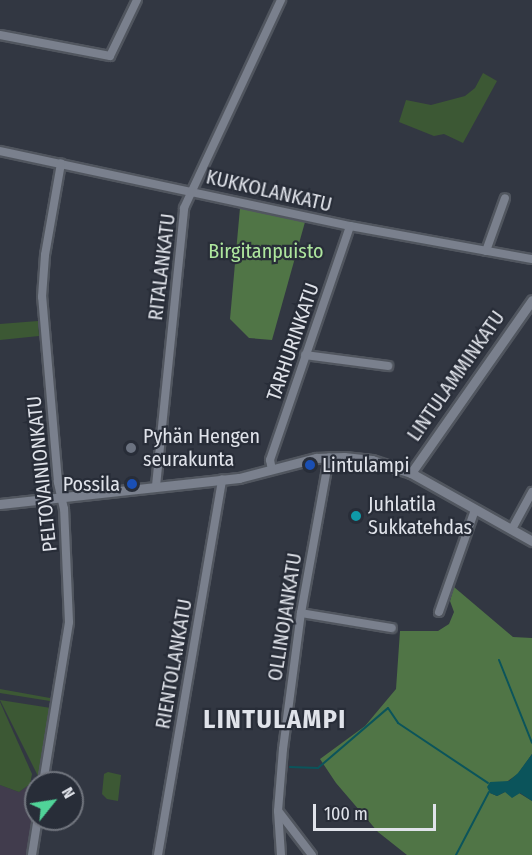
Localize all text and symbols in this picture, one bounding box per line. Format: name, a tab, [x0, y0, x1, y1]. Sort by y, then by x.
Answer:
street label: KUKKOLANKATU	[204, 165, 334, 217]
street label: RITALANKATU	[144, 212, 180, 322]
park label: Birgitanpuisto	[208, 239, 324, 263]
street label: TARHURINKATU	[262, 280, 324, 404]
street label: LINTULAMMINKATU	[402, 306, 510, 446]
street label: PELTOVAINIONKATU	[22, 395, 62, 553]
place label: Pyhän Hengen seurakunta	[143, 424, 260, 471]
marker: Pyhän Hengen seurakunta	[124, 441, 138, 455]
place label: Lintulampi	[322, 453, 409, 477]
marker: Lintulampi	[303, 458, 317, 472]
place label: Possila	[63, 472, 120, 496]
marker: Possila	[125, 477, 139, 491]
place label: Juhlatila Sukkatehdas	[368, 492, 472, 539]
marker: Juhlatila Sukkatehdas	[349, 509, 363, 523]
street label: OLLINOJANKATU	[263, 551, 307, 683]
street label: RIENTOLANKATU	[151, 597, 197, 731]
district label: LINTULAMPI	[203, 704, 347, 736]
north arrow	[24, 771, 84, 831]
text: N	[58, 784, 79, 802]
scale bar	[316, 792, 439, 830]
text: 100 m	[324, 803, 368, 825]

